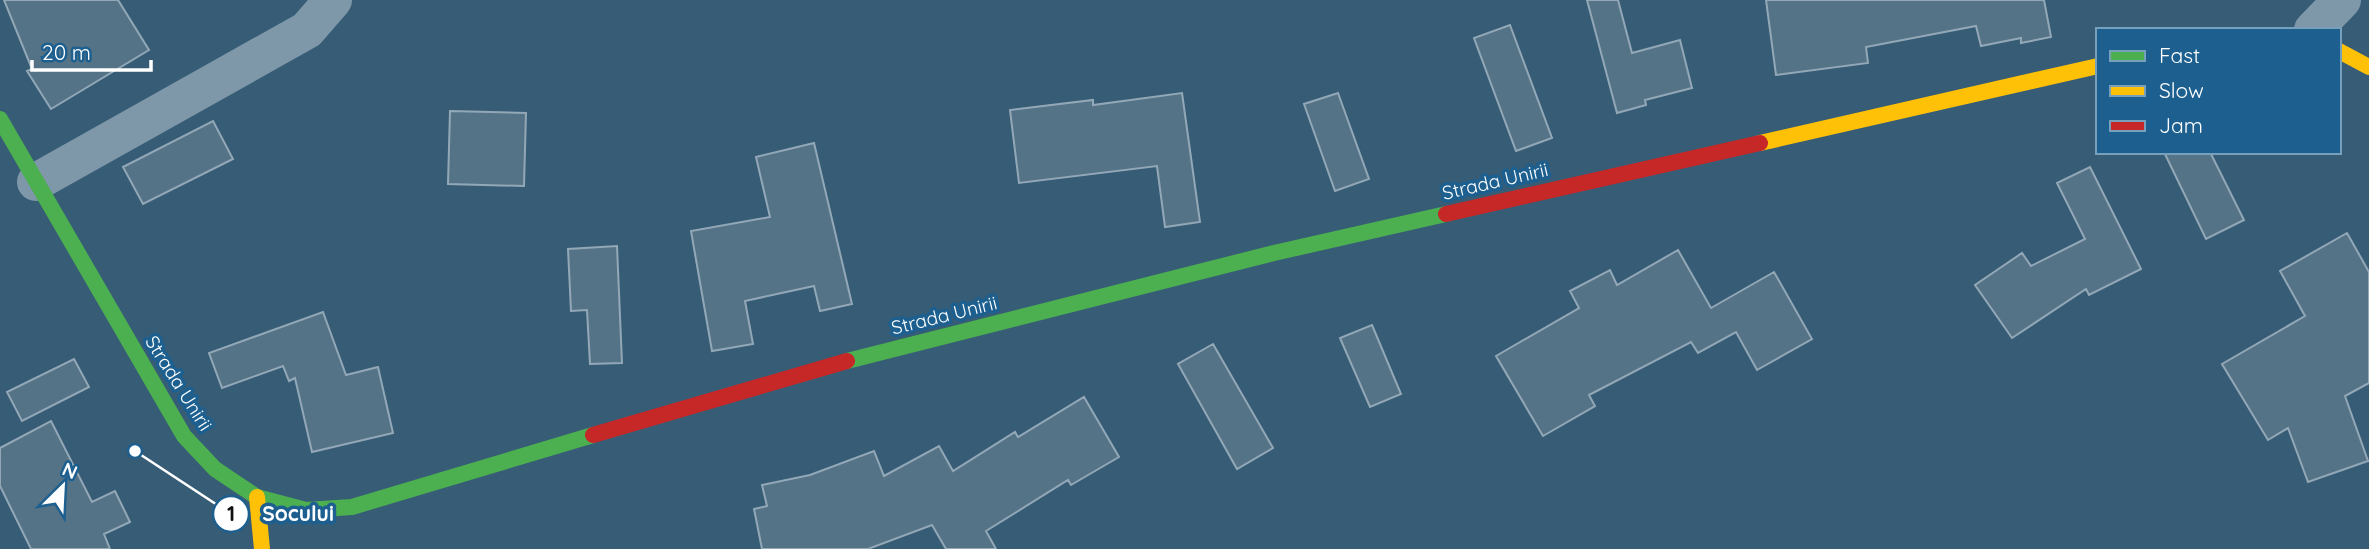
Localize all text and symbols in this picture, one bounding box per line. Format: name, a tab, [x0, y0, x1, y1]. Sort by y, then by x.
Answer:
scale bar	[32, 28, 150, 72]
legend	[2096, 28, 2341, 154]
text: 20 m	[42, 39, 91, 65]
text: Fast	[2159, 42, 2200, 68]
text: Slow	[2159, 77, 2204, 103]
text: Jam	[2159, 112, 2203, 138]
street label: Strada Unirii	[1440, 157, 1550, 205]
street label: Strada Unirii	[889, 290, 999, 340]
street label: Strada Unirii	[140, 331, 218, 435]
north arrow	[28, 451, 98, 521]
text: N	[59, 457, 81, 484]
callout: Socului	[214, 493, 348, 535]
text: 1	[227, 500, 235, 526]
text: Socului	[262, 500, 334, 526]

